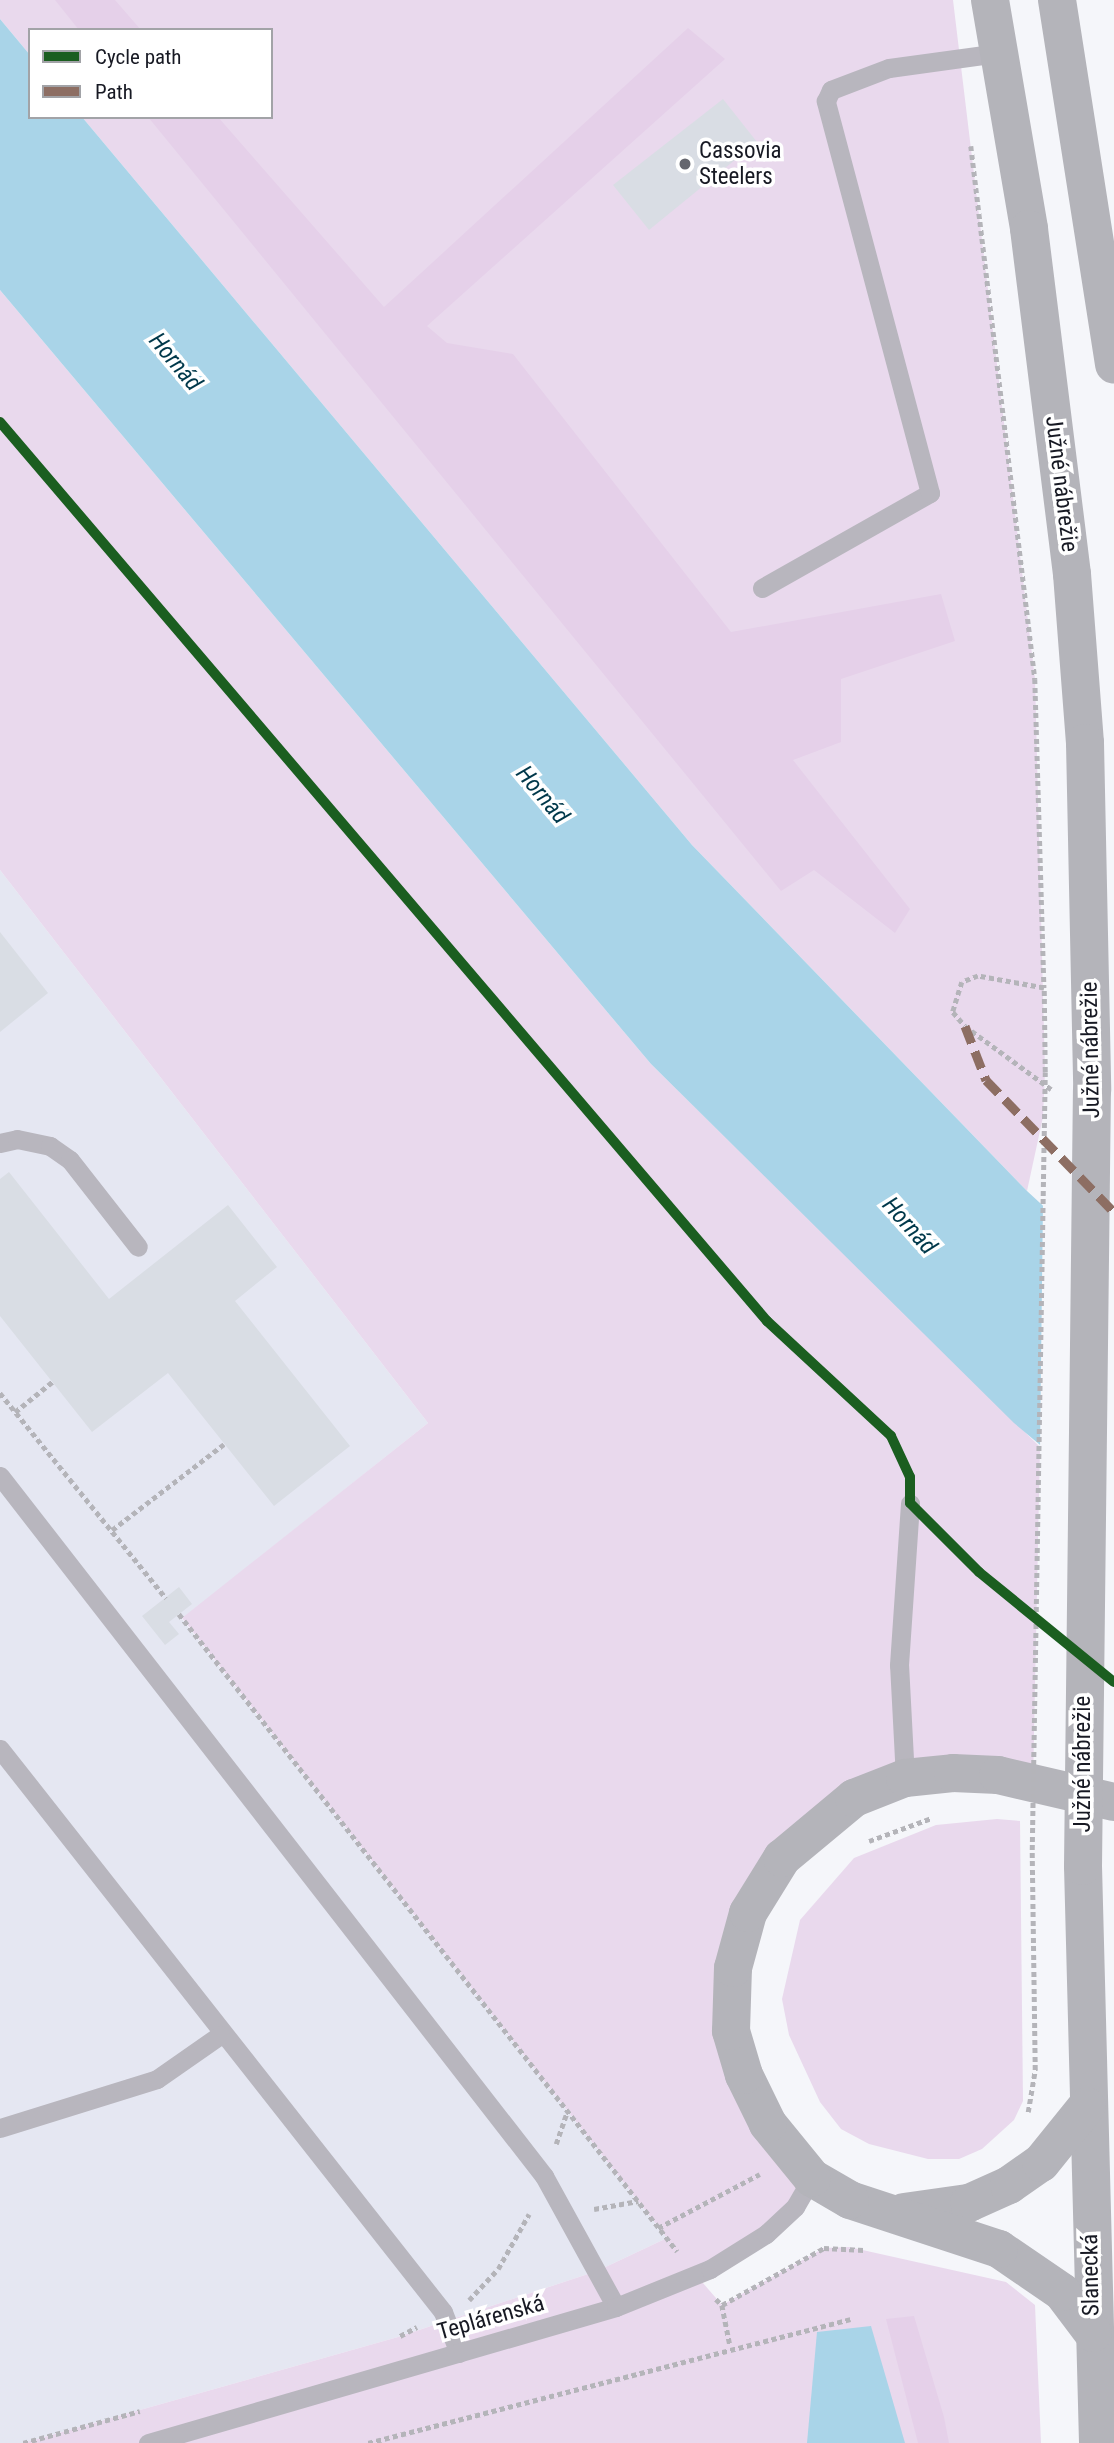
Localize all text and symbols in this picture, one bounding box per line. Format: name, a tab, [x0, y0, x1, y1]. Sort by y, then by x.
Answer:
legend	[28, 28, 273, 119]
text: Cycle path	[95, 45, 181, 69]
text: Path	[95, 80, 133, 104]
place label: Cassovia Steelers	[699, 137, 782, 191]
marker: Cassovia Steelers	[677, 156, 693, 172]
water label: Hornád	[142, 327, 208, 397]
street label: Južné nábrežie	[1039, 414, 1083, 554]
water label: Hornád	[509, 760, 575, 830]
street label: Južné nábrežie	[1076, 981, 1106, 1119]
water label: Hornád	[876, 1191, 942, 1261]
street label: Južné nábrežie	[1069, 1696, 1097, 1832]
street label: Slanecká	[1076, 2234, 1106, 2316]
street label: Teplárenská	[434, 2290, 548, 2346]

